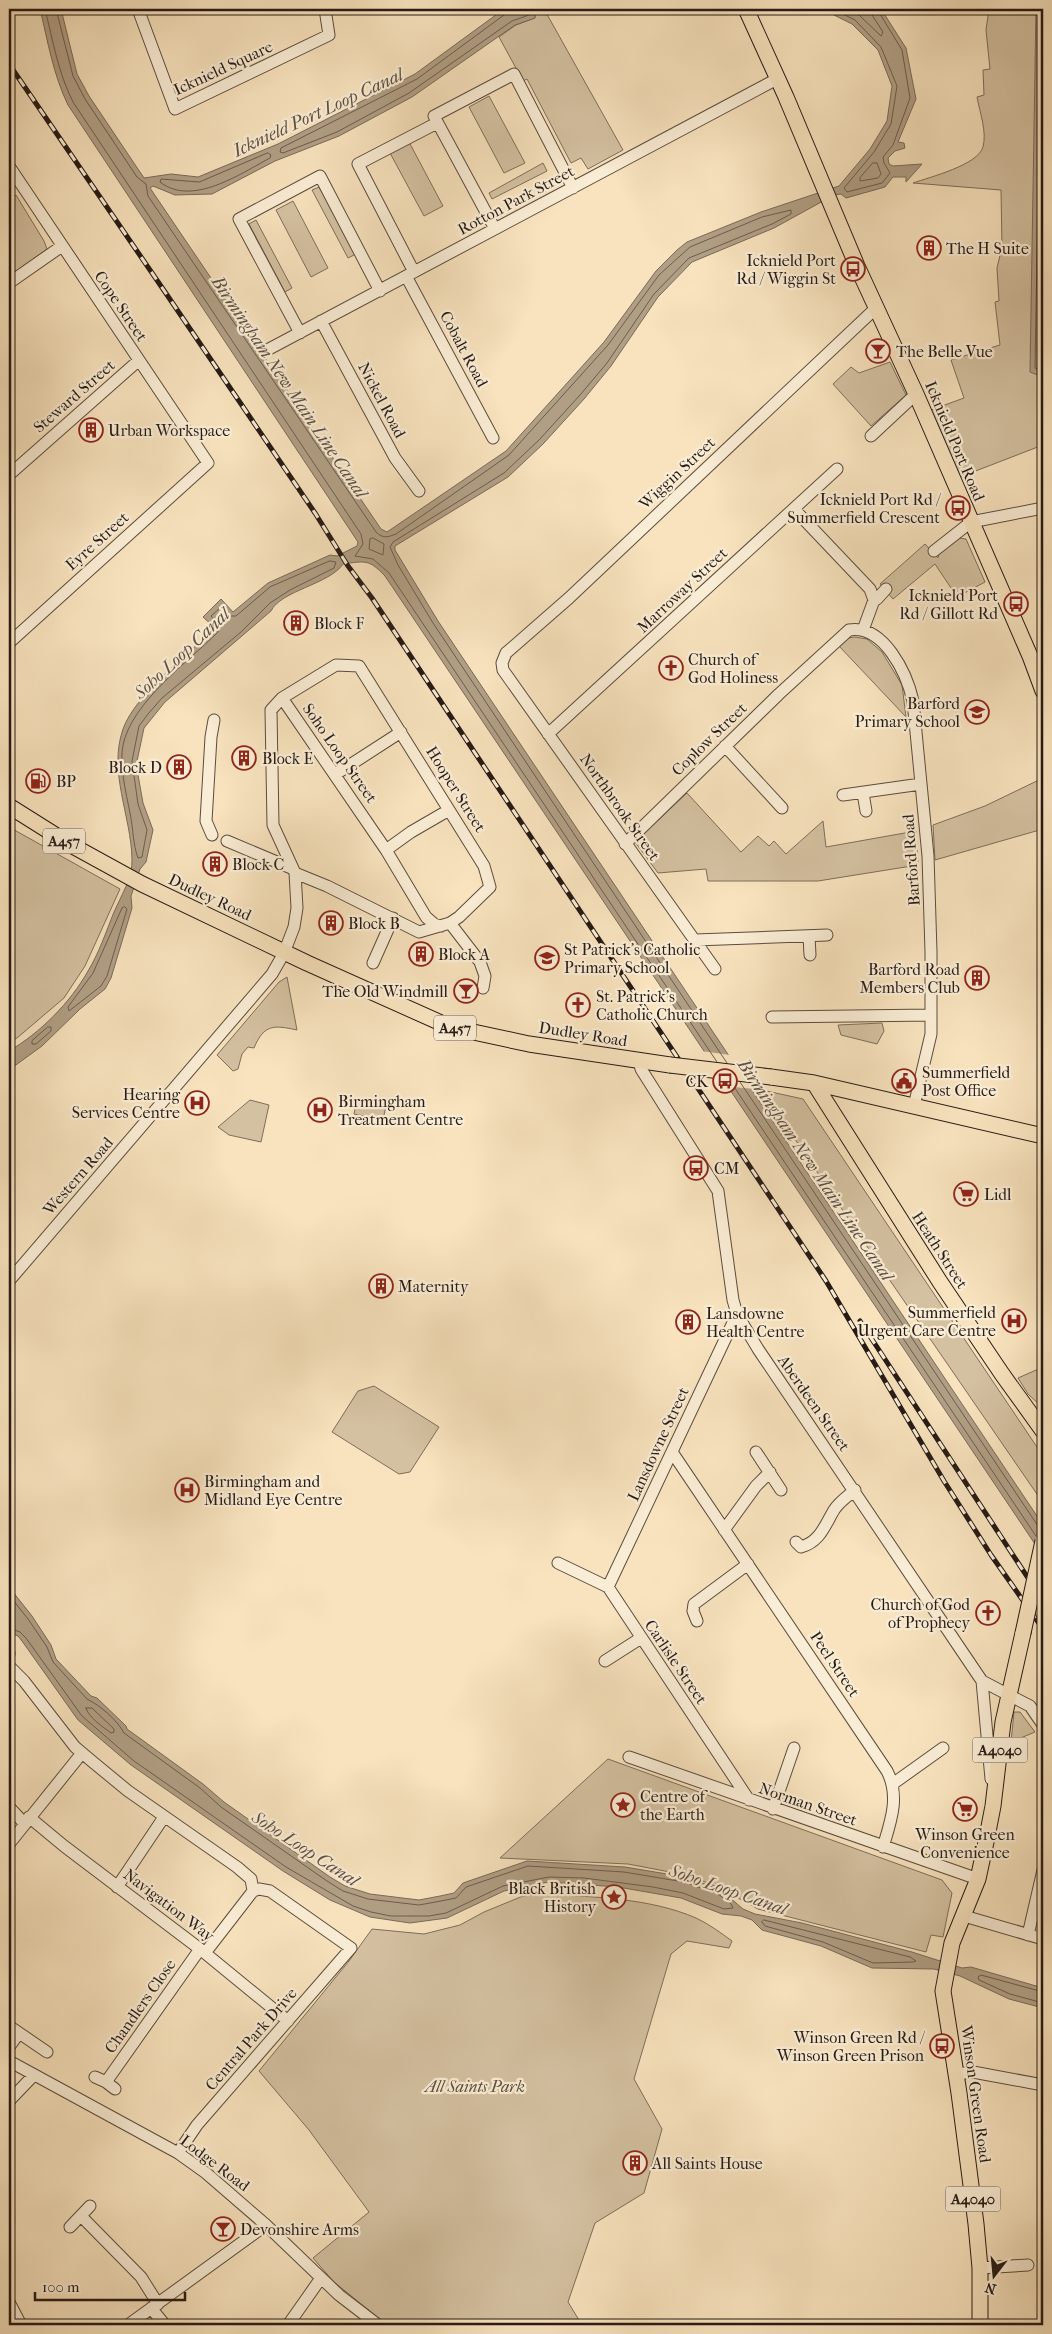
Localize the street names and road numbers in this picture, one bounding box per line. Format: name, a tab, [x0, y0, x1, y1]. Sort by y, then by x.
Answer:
street label: Icknield Square	[170, 37, 276, 99]
street label: Rotton Park Street	[455, 161, 578, 239]
street label: Cope Street	[90, 267, 152, 345]
street label: Cobalt Road	[436, 308, 492, 391]
street label: Steward Street	[29, 355, 119, 437]
street label: Nickel Road	[354, 359, 410, 441]
street label: Icknield Port Road	[921, 378, 989, 504]
street label: Wiggin Street	[634, 433, 719, 514]
street label: Eyre Street	[62, 508, 133, 574]
street label: Marroway Street	[633, 543, 731, 637]
street label: Coplow Street	[667, 698, 751, 780]
street label: Soho Loop Street	[299, 700, 382, 807]
street label: Hooper Street	[422, 743, 490, 836]
street label: Northbrook Street	[576, 750, 664, 864]
street label: Barford Road	[898, 813, 924, 907]
road number: A457	[43, 828, 85, 854]
street label: Dudley Road	[165, 869, 255, 925]
road number: A457	[434, 1016, 476, 1040]
street label: Dudley Road	[537, 1018, 629, 1050]
street label: Western Road	[38, 1133, 117, 1220]
street label: Heath Street	[908, 1208, 972, 1292]
street label: Aberdeen Street	[773, 1351, 854, 1455]
street label: Lansdowne Street	[623, 1384, 693, 1504]
street label: Carlisle Street	[641, 1616, 711, 1708]
street label: Peel Street	[806, 1628, 864, 1701]
road number: A4040	[972, 1738, 1028, 1762]
street label: Norman Street	[757, 1778, 860, 1830]
street label: Navigation Way	[120, 1865, 219, 1946]
street label: Chandlers Close	[101, 1955, 180, 2057]
street label: Central Park Drive	[201, 1984, 301, 2094]
street label: Winson Green Road	[957, 2023, 995, 2164]
street label: Lodge Road	[177, 2131, 254, 2195]
road number: A4040	[946, 2186, 1000, 2212]

